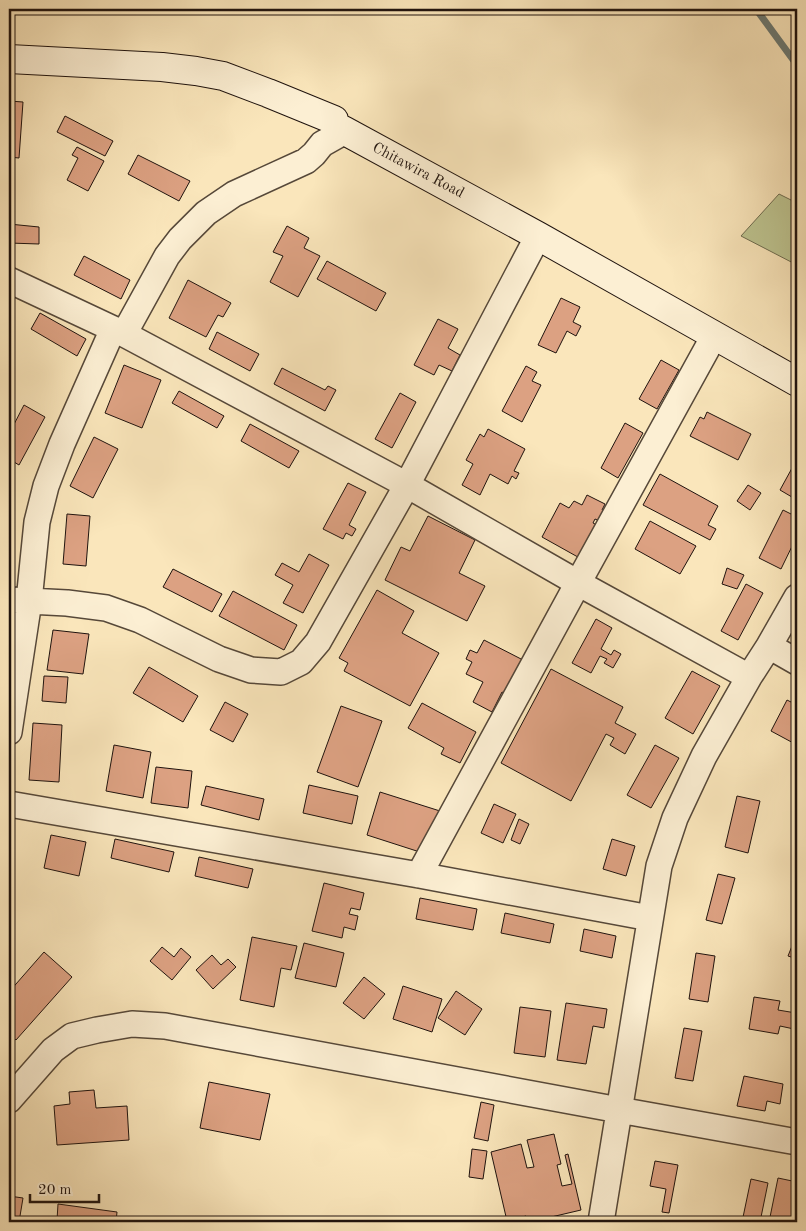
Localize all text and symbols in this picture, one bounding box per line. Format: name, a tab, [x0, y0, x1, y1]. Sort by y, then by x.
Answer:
street label: Chitawira Road	[370, 141, 466, 202]
scale bar	[30, 1171, 99, 1203]
text: 20 m	[38, 1183, 72, 1198]

